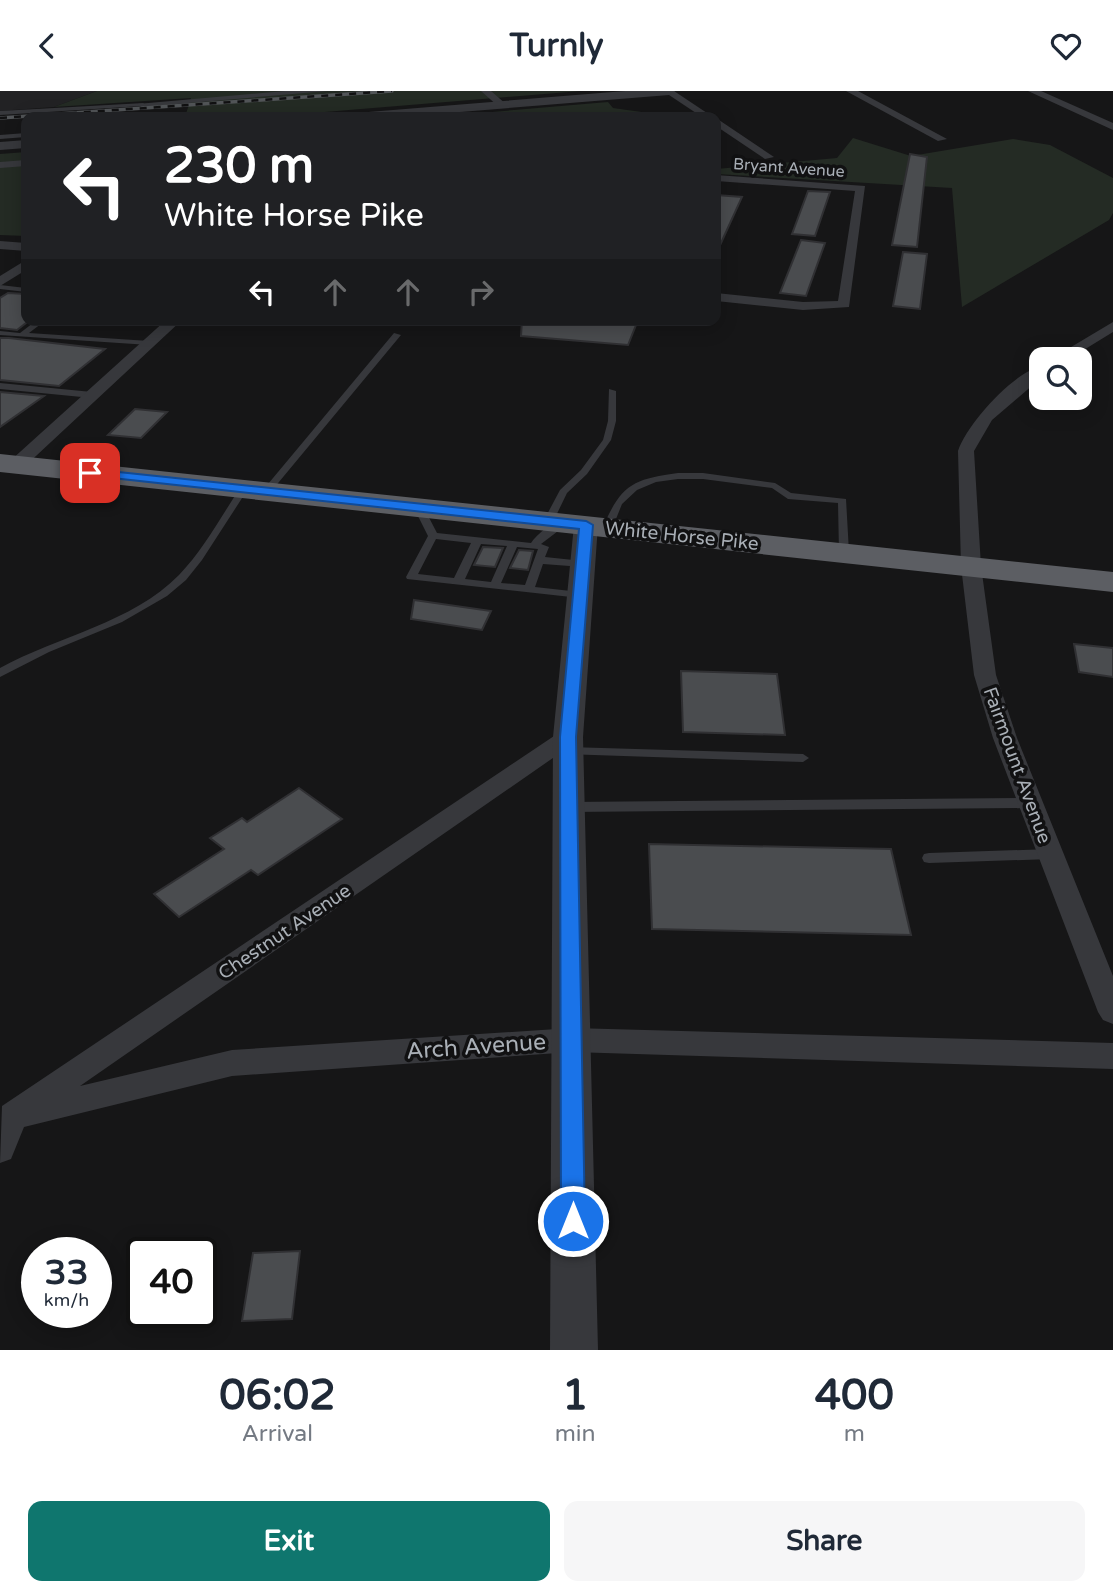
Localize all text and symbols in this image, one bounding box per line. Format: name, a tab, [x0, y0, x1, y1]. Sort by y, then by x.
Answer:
icon: back	[28, 27, 66, 65]
text: Turnly	[510, 27, 603, 65]
icon: heart	[1047, 27, 1085, 65]
text: 230 m	[164, 137, 314, 196]
icon: left	[49, 140, 140, 231]
street label: Bryant Avenue	[733, 154, 845, 182]
text: White Horse Pike	[164, 197, 424, 235]
icon: left	[243, 273, 281, 311]
icon: ahead	[316, 273, 354, 311]
icon: ahead	[389, 273, 427, 311]
icon: right	[462, 273, 500, 311]
map controls	[1029, 347, 1092, 410]
button: search	[1029, 347, 1092, 410]
pin	[60, 443, 120, 503]
icon: arrive	[71, 454, 109, 492]
street label: White Horse Pike	[604, 517, 760, 555]
street label: Fairmount Avenue	[979, 684, 1056, 847]
street label: Chestnut Avenue	[214, 879, 355, 984]
street label: Arch Avenue	[405, 1028, 547, 1066]
position arrow	[536, 1184, 610, 1258]
speed limit sign: 40	[126, 1237, 217, 1328]
text: 33	[45, 1252, 88, 1294]
text: km/h	[44, 1289, 89, 1311]
text: 06:02	[219, 1370, 336, 1421]
text: 1	[562, 1370, 588, 1421]
text: 400	[815, 1370, 894, 1421]
text: Arrival	[242, 1420, 313, 1448]
text: min	[555, 1420, 596, 1448]
text: m	[844, 1420, 865, 1448]
button: Exit	[28, 1501, 550, 1581]
button: Share	[564, 1501, 1085, 1581]

